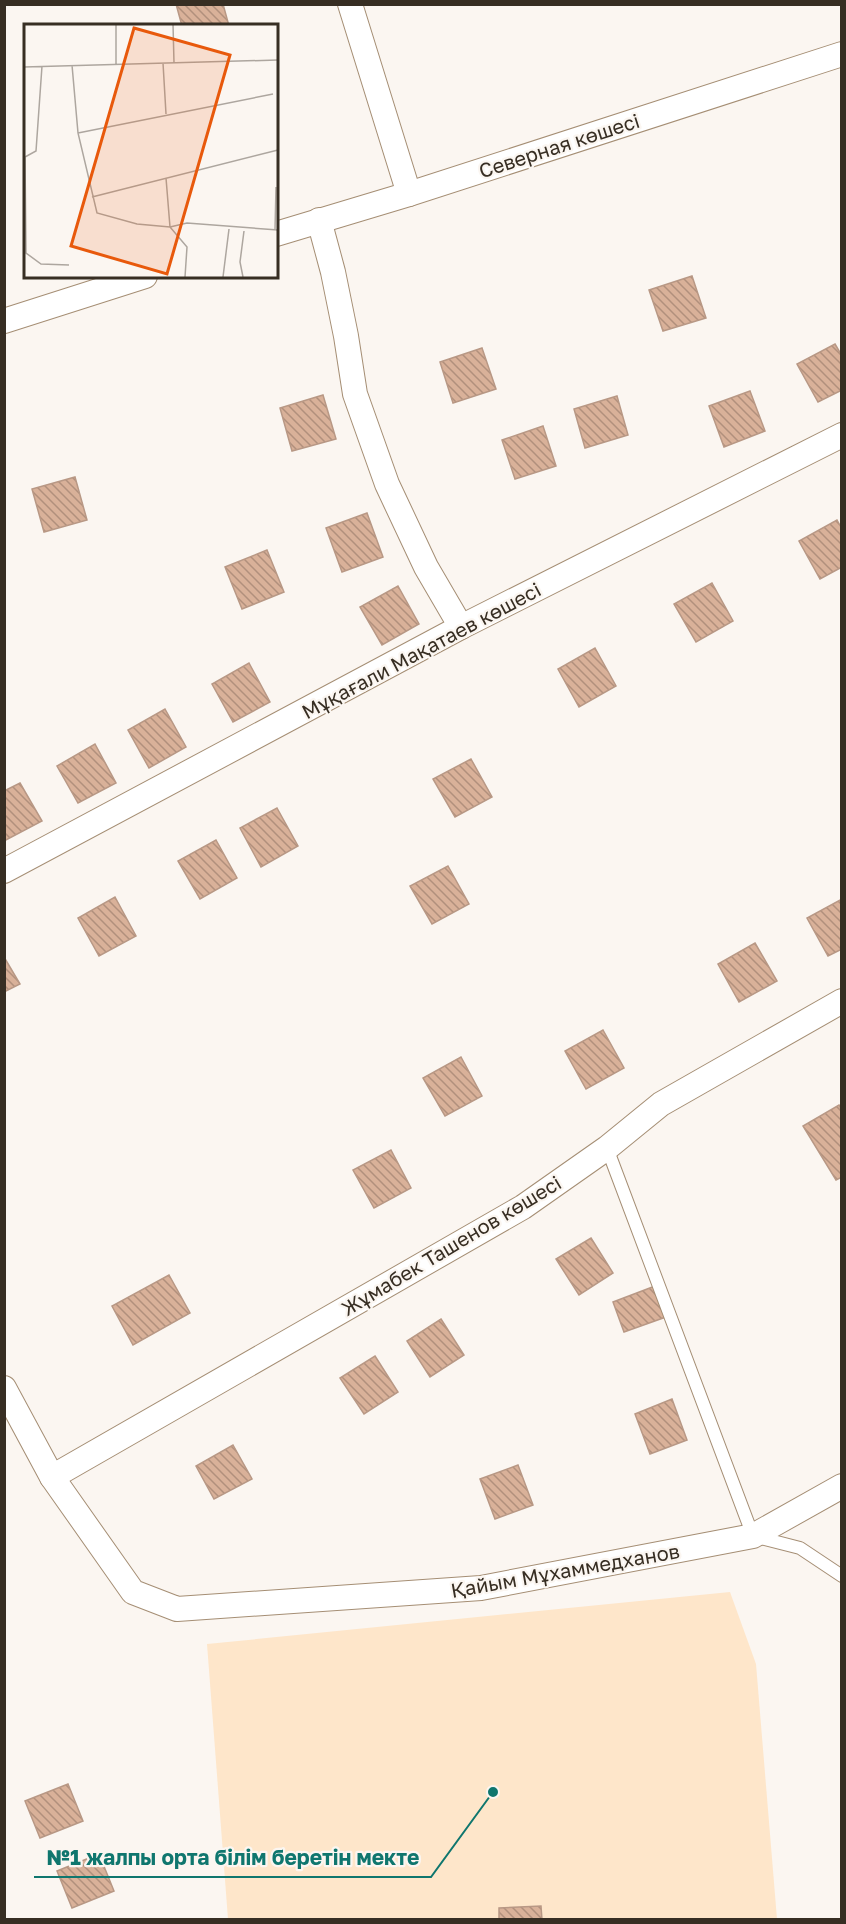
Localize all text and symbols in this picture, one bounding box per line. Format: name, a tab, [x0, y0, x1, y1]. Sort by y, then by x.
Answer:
inset map	[24, 24, 278, 278]
street label: Северная көшесі	[476, 108, 642, 182]
street label: Мұқағали Мақатаев көшесі	[297, 577, 545, 724]
street label: Жұмабек Ташенов көшесі	[337, 1170, 566, 1321]
street label: Қайым Мұхаммедханов	[449, 1538, 681, 1603]
callout: №1 жалпы орта білім беретін мекте	[34, 1838, 431, 1877]
text: №1 жалпы орта білім беретін мекте	[47, 1844, 419, 1870]

